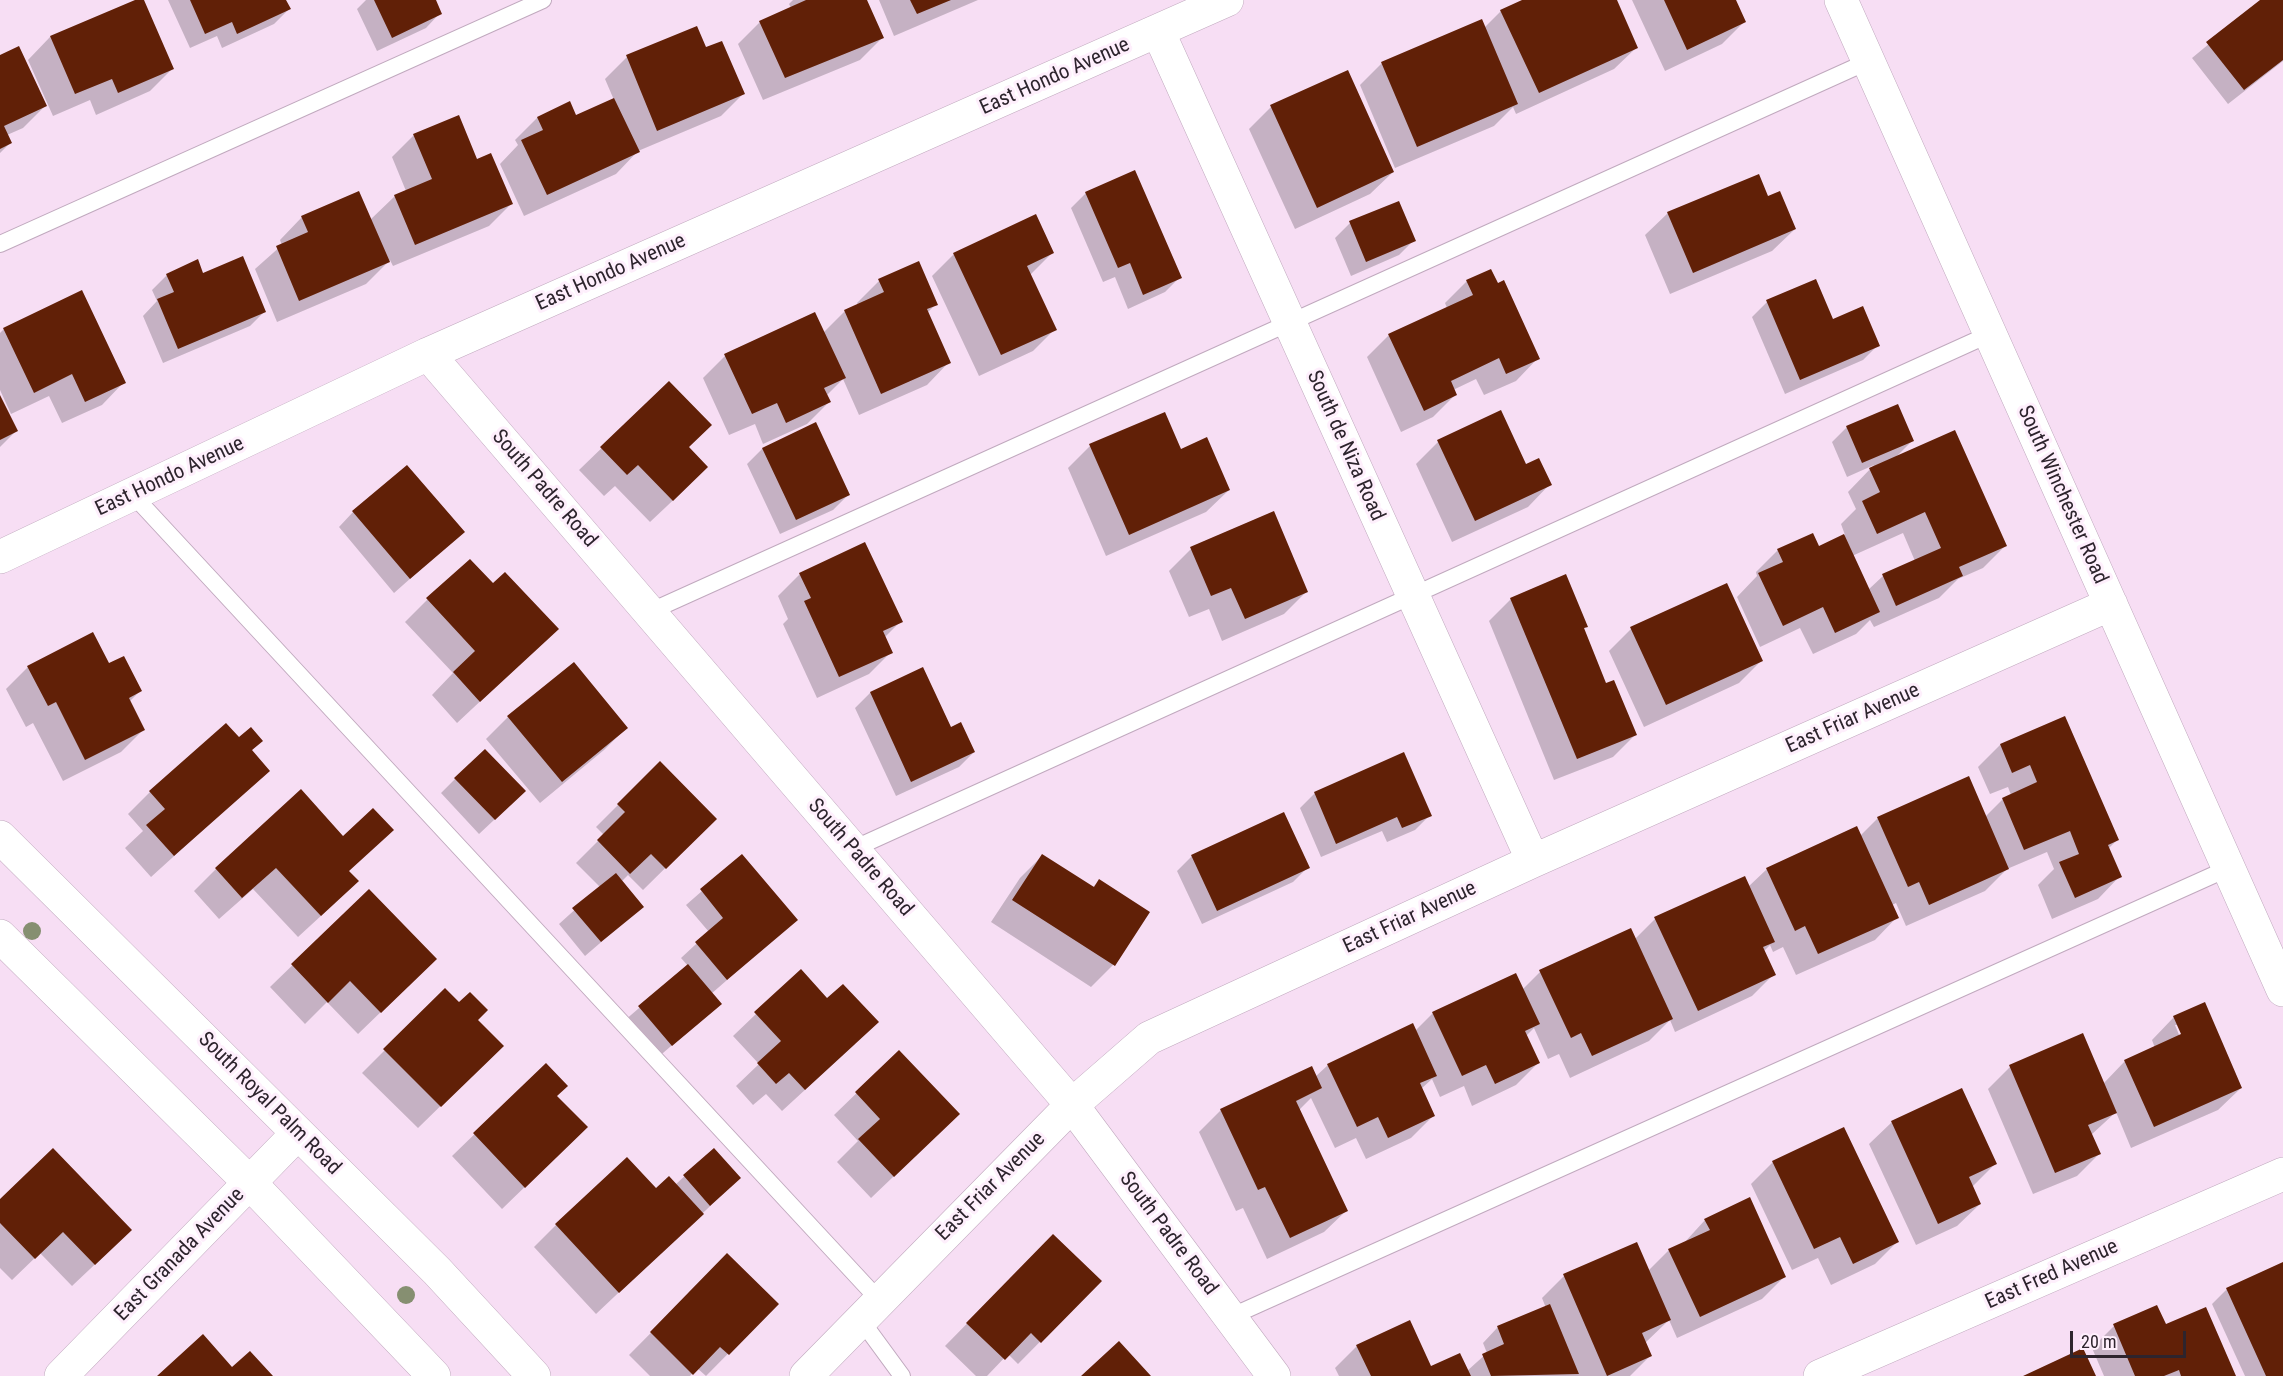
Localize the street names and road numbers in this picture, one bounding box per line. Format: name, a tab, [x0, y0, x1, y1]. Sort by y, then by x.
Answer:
street label: East Hondo Avenue	[976, 33, 1134, 121]
street label: East Hondo Avenue	[532, 229, 690, 317]
street label: South de Niza Road	[1301, 367, 1389, 525]
street label: South Winchester Road	[2011, 402, 2113, 588]
street label: South Padre Road	[486, 425, 602, 553]
street label: East Hondo Avenue	[92, 432, 248, 522]
street label: East Friar Avenue	[1782, 678, 1924, 760]
street label: South Padre Road	[802, 794, 918, 922]
street label: East Friar Avenue	[1339, 876, 1481, 960]
street label: South Royal Palm Road	[192, 1027, 346, 1181]
street label: East Friar Avenue	[931, 1127, 1051, 1247]
street label: South Padre Road	[1113, 1167, 1223, 1301]
street label: East Granada Avenue	[110, 1183, 250, 1327]
street label: East Fred Avenue	[1982, 1234, 2122, 1316]

